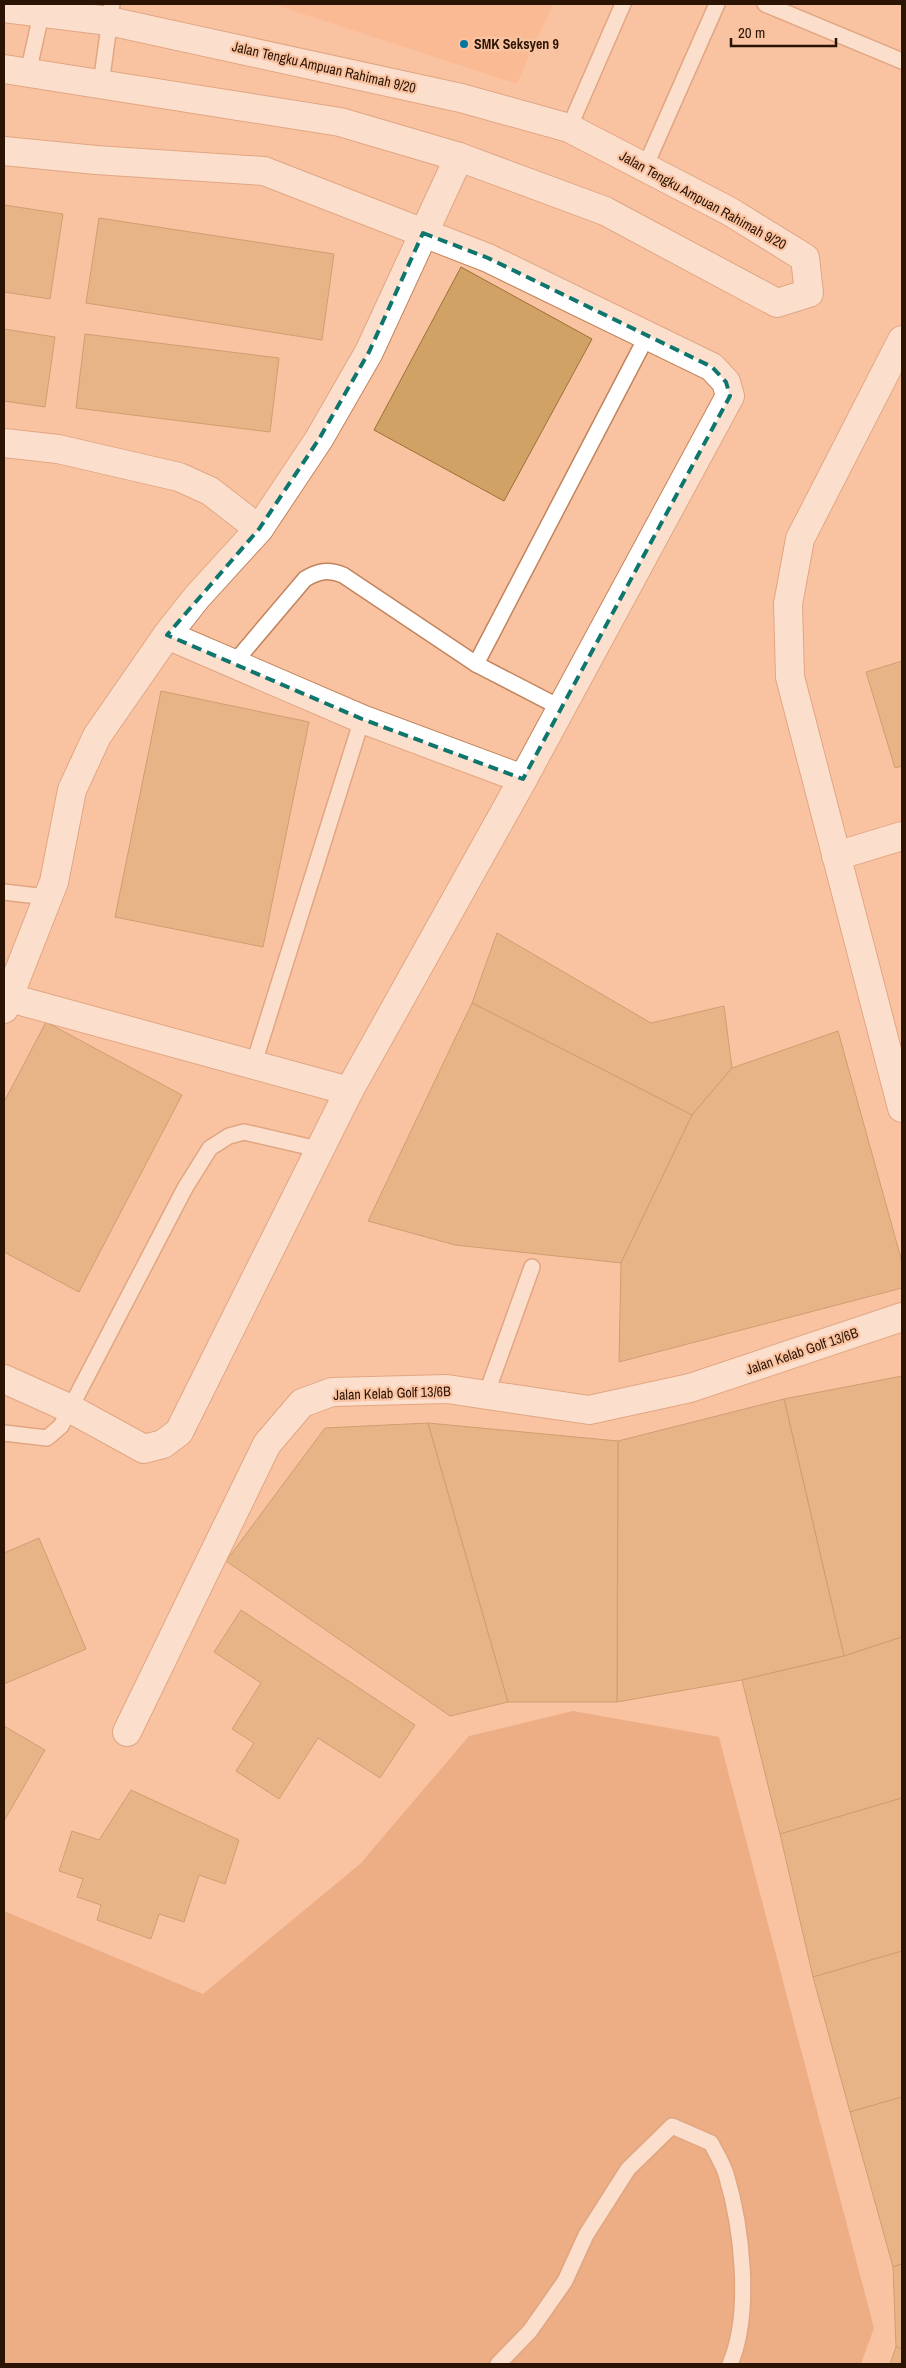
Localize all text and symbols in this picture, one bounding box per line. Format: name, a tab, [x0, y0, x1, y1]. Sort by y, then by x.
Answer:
scale bar	[731, 15, 836, 47]
text: 20 m	[738, 22, 765, 43]
place label: SMK Seksyen 9	[474, 35, 559, 53]
street label: Jalan Tengku Ampuan Rahimah 9/20	[230, 37, 418, 97]
marker: SMK Seksyen 9	[458, 38, 470, 50]
street label: Jalan Tengku Ampuan Rahimah 9/20	[616, 147, 790, 253]
street label: Jalan Kelab Golf 13/6B	[744, 1323, 861, 1379]
street label: Jalan Kelab Golf 13/6B	[333, 1382, 451, 1404]

